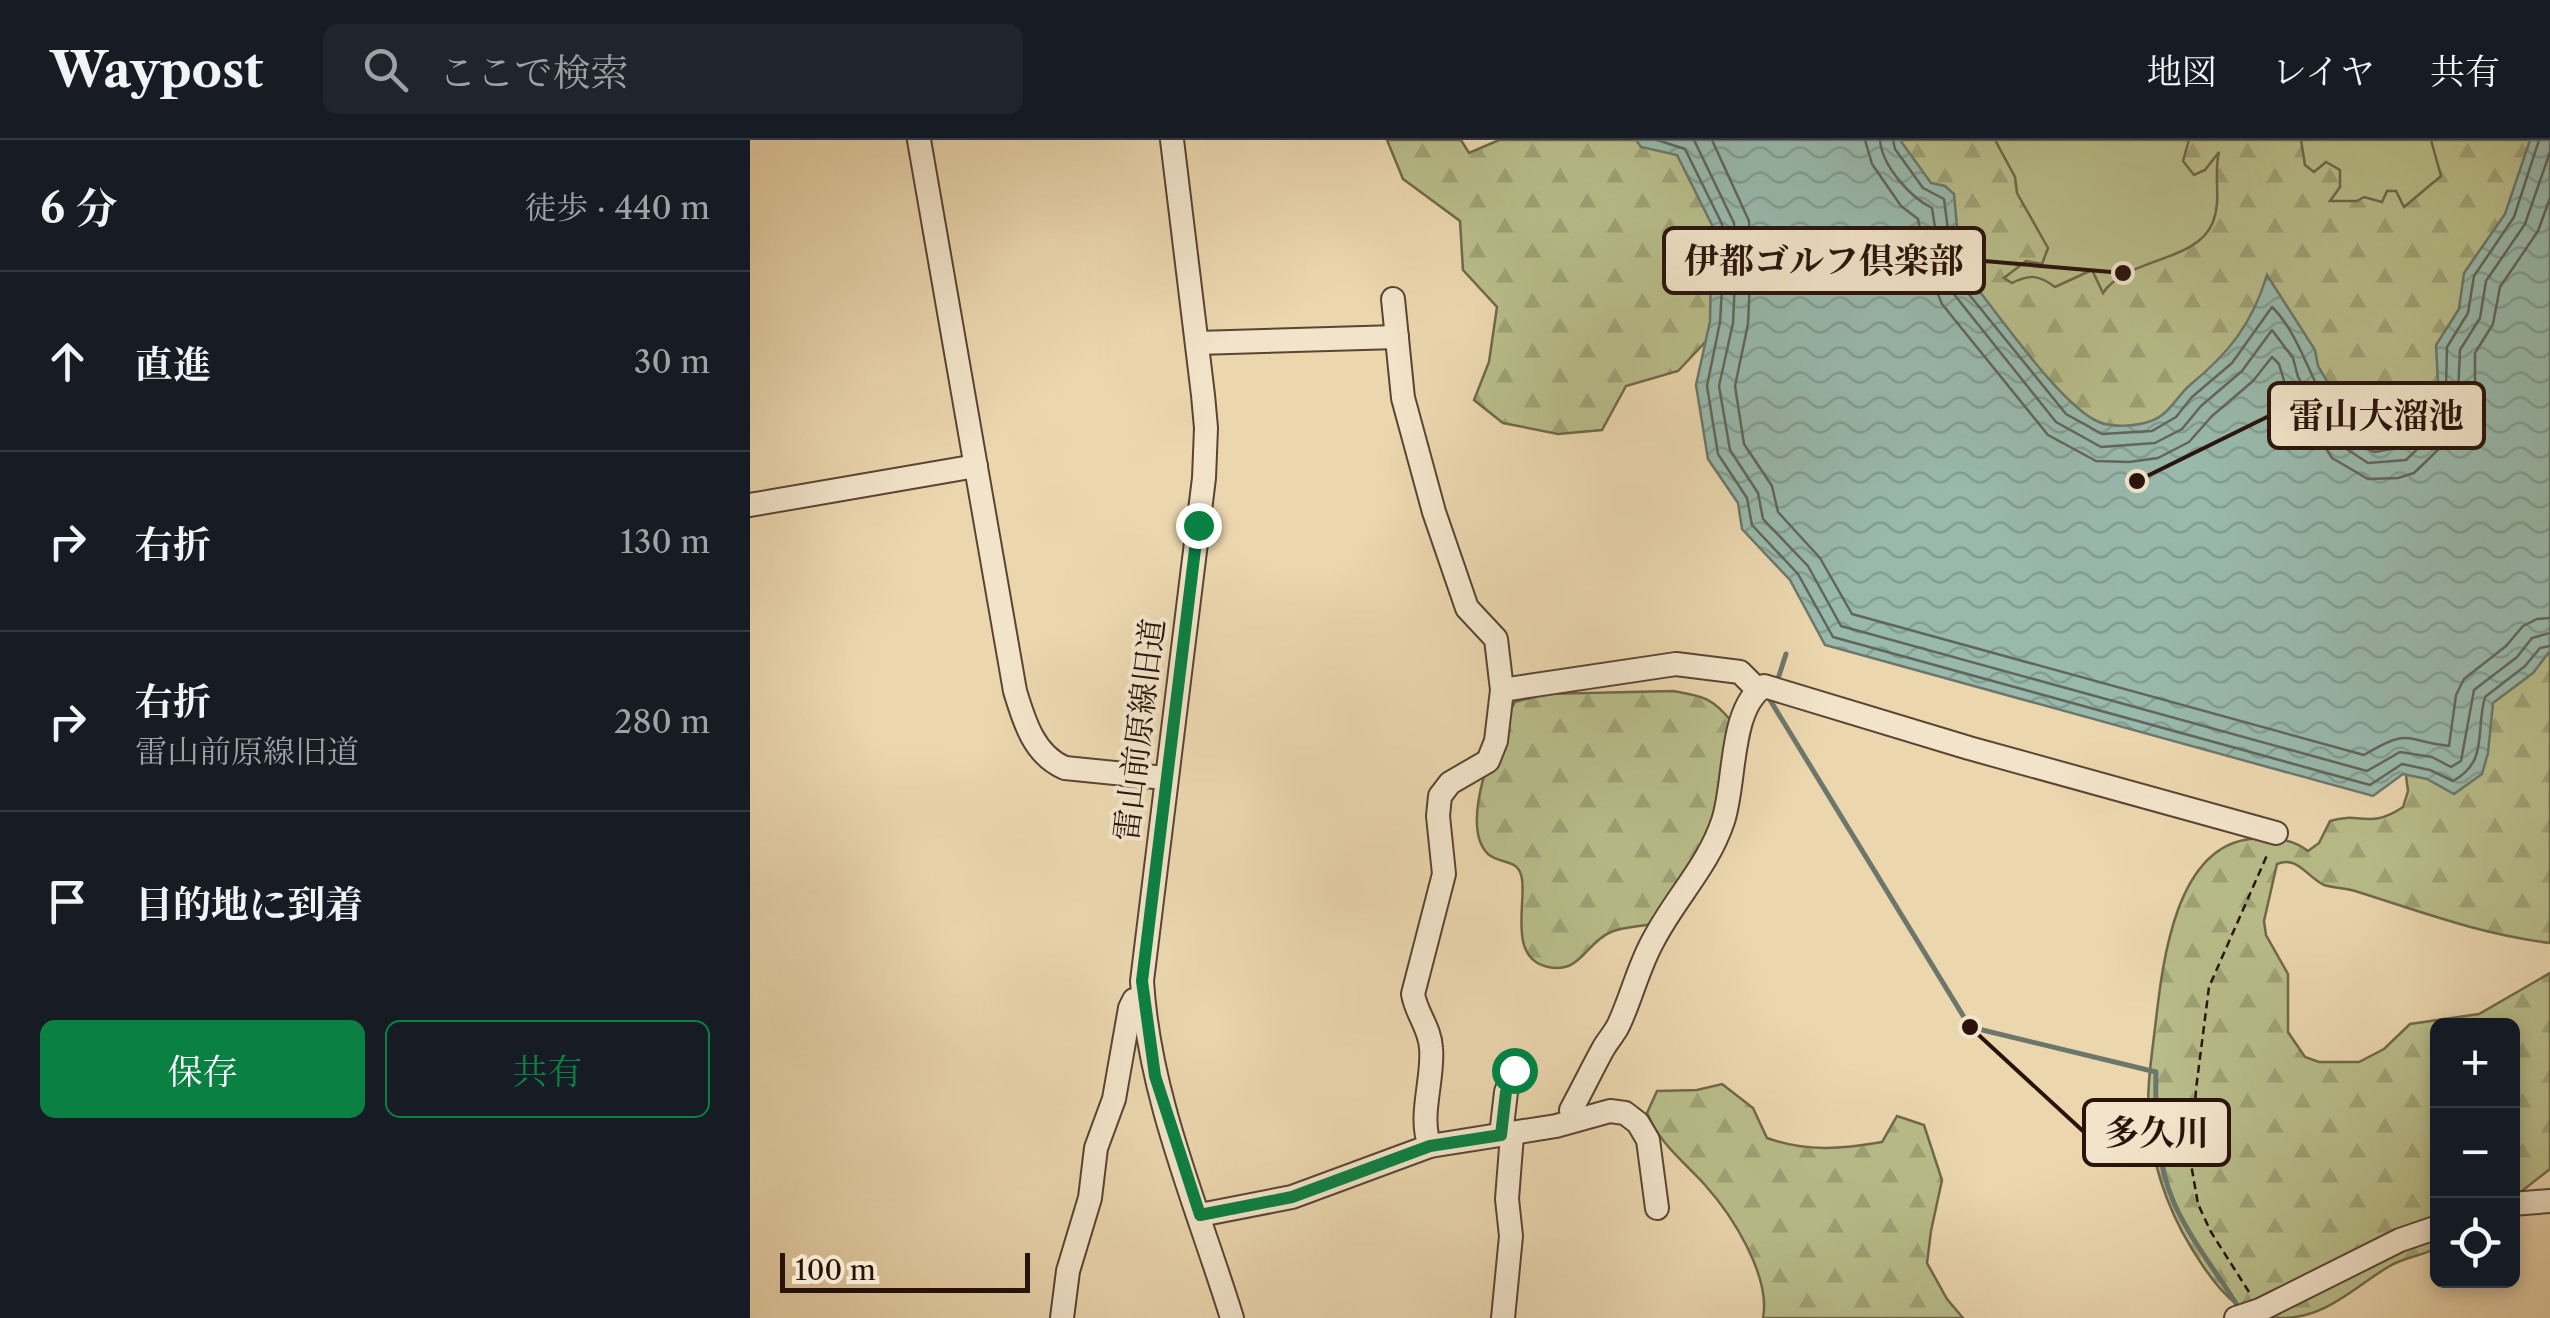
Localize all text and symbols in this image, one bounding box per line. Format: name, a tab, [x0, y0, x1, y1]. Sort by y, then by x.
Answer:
search box	[323, 24, 1023, 114]
text: Waypost	[50, 40, 263, 99]
icon: search	[358, 42, 413, 97]
text: ここで検索	[438, 49, 628, 96]
text: 地図	[2147, 50, 2217, 93]
text: レイヤ	[2272, 50, 2375, 93]
text: 共有	[2430, 50, 2500, 93]
text: 6 分	[40, 182, 118, 234]
text: 徒歩 · 440 m	[524, 188, 710, 227]
callout: 伊都ゴルフ倶楽部	[1664, 228, 1984, 293]
text: 伊都ゴルフ倶楽部	[1684, 239, 1964, 282]
icon: ahead	[40, 334, 95, 389]
text: 直進	[135, 341, 211, 388]
text: 30 m	[634, 342, 710, 381]
callout: 雷山大溜池	[2269, 383, 2484, 448]
text: 雷山大溜池	[2288, 394, 2464, 437]
route end	[1176, 503, 1222, 549]
icon: right	[40, 514, 95, 569]
text: 右折	[135, 521, 211, 568]
text: 130 m	[620, 522, 710, 561]
street label: 雷山前原線旧道	[1106, 616, 1172, 844]
text: 右折	[135, 678, 211, 725]
icon: right	[40, 694, 95, 749]
text: 280 m	[614, 702, 710, 741]
text: 雷山前原線旧道	[135, 732, 359, 771]
icon: arrive	[40, 874, 95, 929]
text: 目的地に到着	[135, 881, 363, 928]
map controls	[2430, 1018, 2520, 1288]
button: +	[2430, 1018, 2520, 1108]
button: 保存	[40, 1020, 365, 1118]
button: 共有	[385, 1020, 710, 1118]
route start	[1492, 1048, 1538, 1094]
callout: 多久川	[2084, 1100, 2229, 1165]
button: −	[2430, 1108, 2520, 1198]
text: 多久川	[2104, 1111, 2210, 1154]
button: locate	[2430, 1198, 2520, 1288]
scale bar	[780, 1248, 1030, 1292]
text: 100 m	[795, 1253, 876, 1287]

